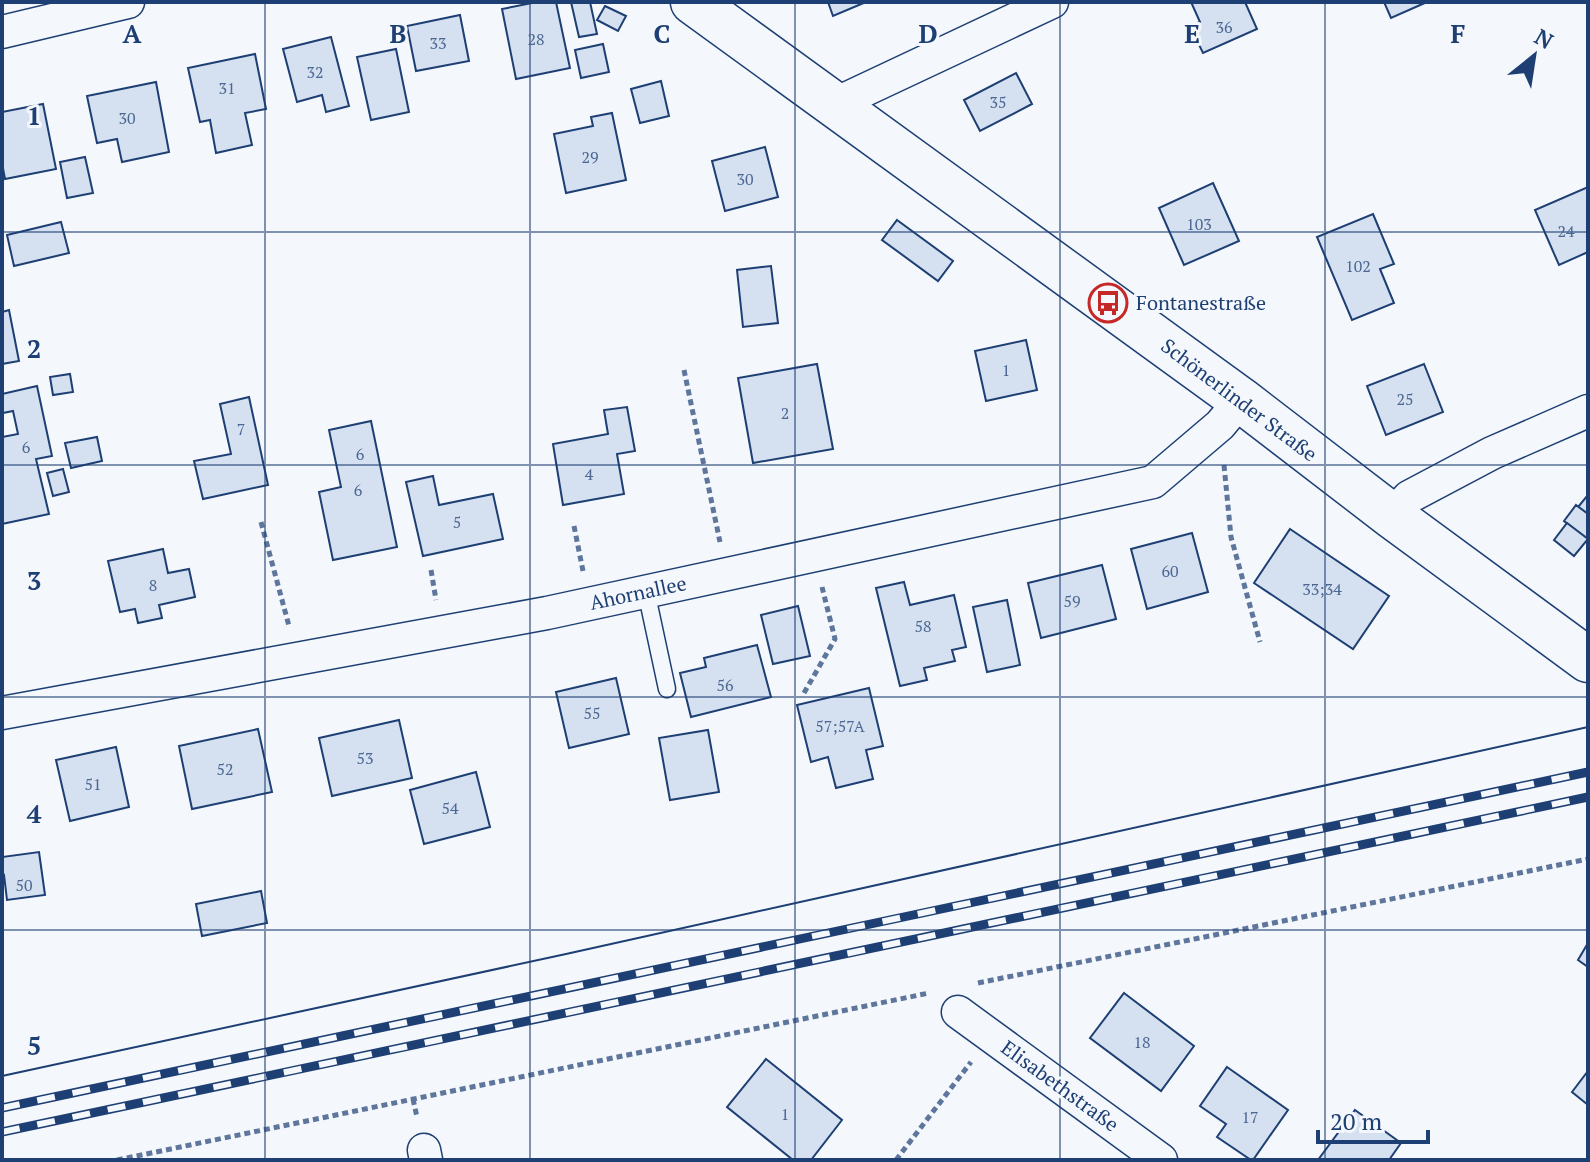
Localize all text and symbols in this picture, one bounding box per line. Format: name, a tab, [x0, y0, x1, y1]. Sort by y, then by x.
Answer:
text: A	[123, 16, 142, 50]
text: B	[390, 16, 406, 50]
text: C	[654, 16, 670, 50]
text: D	[918, 16, 938, 50]
text: E	[1184, 16, 1200, 50]
house number: 36	[1215, 16, 1233, 38]
text: F	[1451, 16, 1466, 50]
north arrow	[1494, 16, 1574, 96]
text: N	[1530, 22, 1559, 55]
house number: 28	[527, 28, 545, 50]
house number: 33	[429, 32, 447, 54]
house number: 32	[306, 61, 324, 83]
house number: 31	[218, 77, 236, 99]
house number: 35	[989, 91, 1007, 113]
text: 1	[27, 98, 41, 132]
house number: 30	[118, 107, 136, 129]
house number: 29	[581, 146, 599, 168]
house number: 30	[736, 168, 754, 190]
house number: 103	[1186, 213, 1212, 235]
house number: 24	[1557, 220, 1575, 242]
house number: 102	[1345, 255, 1371, 277]
bus stop icon: Fontanestraße	[1087, 282, 1129, 324]
place label: Fontanestraße	[1136, 289, 1266, 316]
text: 2	[27, 331, 41, 365]
street label: Schönerlinder Straße	[1156, 332, 1323, 467]
house number: 1	[1002, 359, 1010, 381]
house number: 25	[1396, 388, 1414, 410]
house number: 2	[781, 402, 789, 424]
house number: 7	[237, 418, 245, 440]
house number: 6	[22, 436, 31, 458]
house number: 6	[356, 443, 365, 465]
house number: 4	[585, 463, 594, 485]
house number: 6	[354, 479, 363, 501]
house number: 5	[453, 511, 461, 533]
house number: 60	[1161, 560, 1179, 582]
text: 3	[27, 563, 41, 597]
street label: Ahornallee	[587, 569, 689, 616]
house number: 8	[149, 574, 157, 596]
house number: 33;34	[1302, 578, 1342, 600]
house number: 59	[1063, 590, 1081, 612]
house number: 58	[914, 615, 932, 637]
house number: 56	[716, 674, 734, 696]
house number: 55	[583, 702, 601, 724]
house number: 57;57A	[815, 715, 865, 737]
house number: 53	[356, 747, 374, 769]
house number: 52	[216, 758, 234, 780]
house number: 51	[84, 773, 102, 795]
text: 4	[27, 796, 42, 830]
house number: 54	[441, 797, 459, 819]
house number: 50	[15, 874, 33, 896]
text: 5	[27, 1028, 41, 1062]
house number: 18	[1133, 1031, 1151, 1053]
street label: Elisabethstraße	[996, 1034, 1125, 1137]
scale bar	[1318, 1094, 1428, 1144]
house number: 1	[781, 1103, 789, 1125]
text: 20 m	[1330, 1105, 1382, 1137]
house number: 17	[1241, 1106, 1259, 1128]

